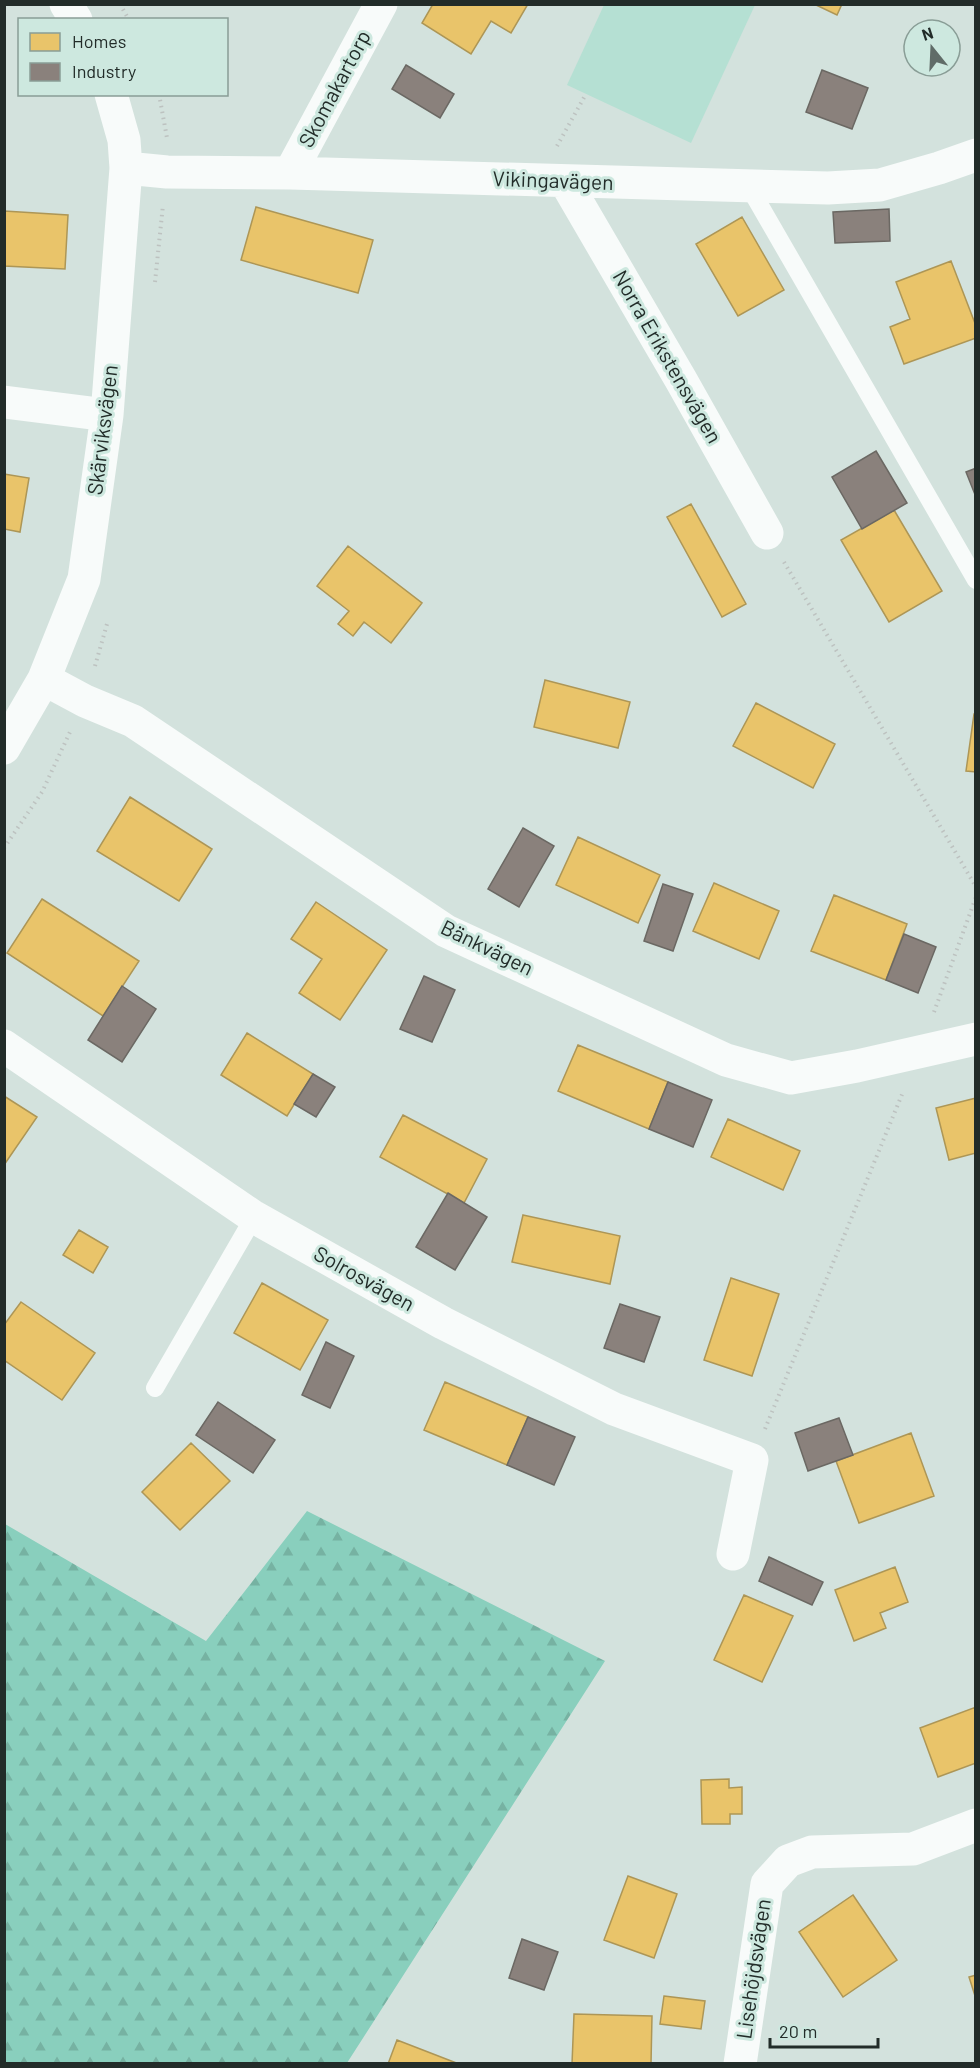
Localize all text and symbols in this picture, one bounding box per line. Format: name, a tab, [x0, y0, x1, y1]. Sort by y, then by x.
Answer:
legend	[18, 18, 228, 96]
north arrow	[902, 18, 962, 78]
text: N	[919, 23, 935, 44]
street label: Skomakartorp	[292, 25, 375, 151]
text: Homes	[72, 30, 126, 52]
text: Industry	[72, 60, 136, 82]
street label: Vikingavägen	[492, 165, 614, 194]
street label: Norra Erikstensvägen	[609, 265, 728, 447]
street label: Skärviksvägen	[81, 363, 122, 496]
street label: Bänkvägen	[437, 914, 538, 980]
street label: Solrosvägen	[310, 1240, 419, 1316]
street label: Lisehöjdsvägen	[730, 1897, 775, 2040]
scale bar	[770, 2011, 878, 2049]
text: 20 m	[779, 2020, 817, 2042]

